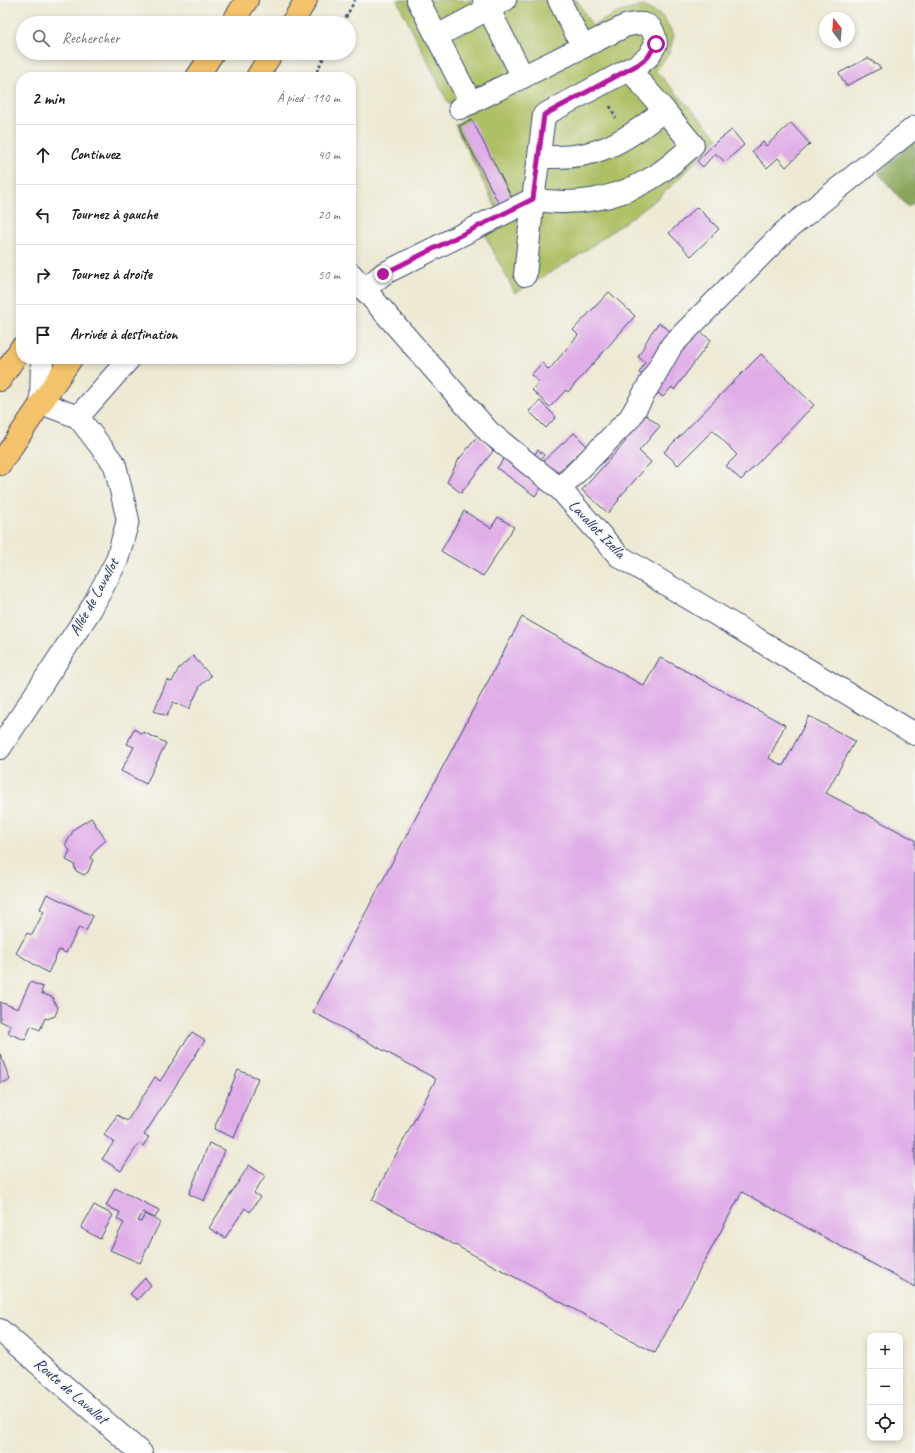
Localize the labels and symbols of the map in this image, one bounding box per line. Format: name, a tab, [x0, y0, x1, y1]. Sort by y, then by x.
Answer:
north arrow	[819, 12, 855, 48]
route start	[647, 35, 665, 53]
route end	[374, 265, 392, 283]
street label: Lavallot Izella	[564, 495, 631, 564]
street label: Allée de Lavallot	[65, 553, 124, 639]
street label: Route de Lavallot	[30, 1354, 114, 1430]

